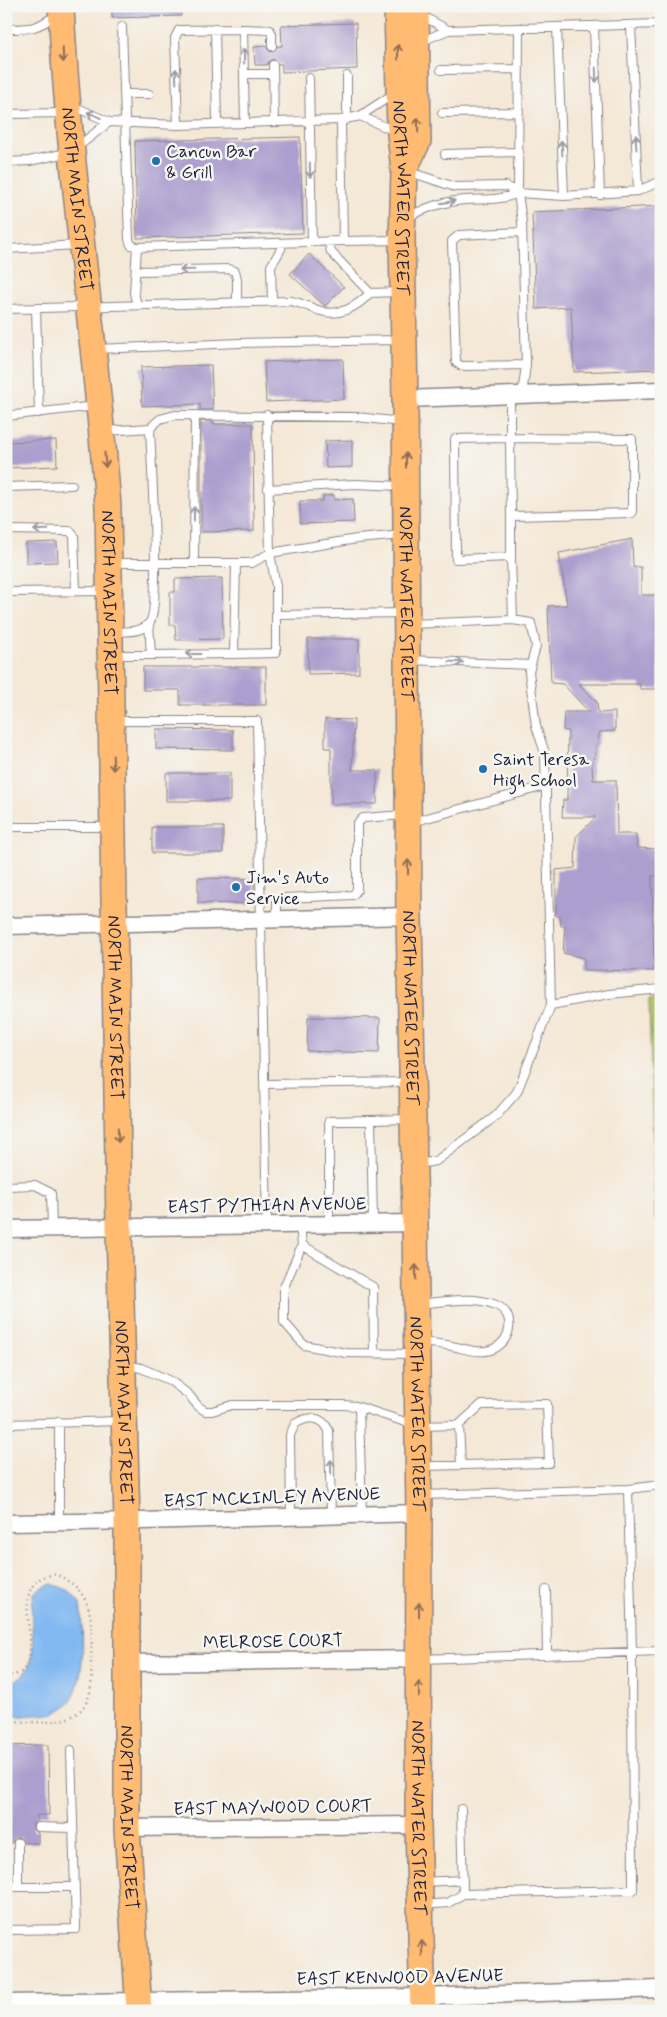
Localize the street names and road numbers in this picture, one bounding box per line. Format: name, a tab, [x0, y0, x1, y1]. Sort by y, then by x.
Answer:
street label: NORTH WATER STREET	[386, 100, 416, 296]
street label: NORTH MAIN STREET	[55, 106, 98, 293]
street label: NORTH WATER STREET	[393, 506, 418, 702]
street label: NORTH MAIN STREET	[95, 510, 122, 695]
street label: NORTH WATER STREET	[396, 910, 424, 1106]
street label: NORTH MAIN STREET	[101, 915, 128, 1100]
street label: EAST PYTHIAN AVENUE	[167, 1192, 367, 1220]
street label: NORTH WATER STREET	[403, 1316, 430, 1512]
street label: NORTH MAIN STREET	[109, 1320, 138, 1505]
street label: EAST MCKINLEY AVENUE	[163, 1482, 381, 1514]
street label: MELROSE COURT	[203, 1629, 343, 1655]
street label: NORTH WATER STREET	[405, 1720, 431, 1916]
street label: NORTH MAIN STREET	[114, 1725, 143, 1911]
street label: EAST MAYWOOD COURT	[173, 1794, 373, 1822]
street label: EAST KENWOOD AVENUE	[296, 1964, 504, 1992]

